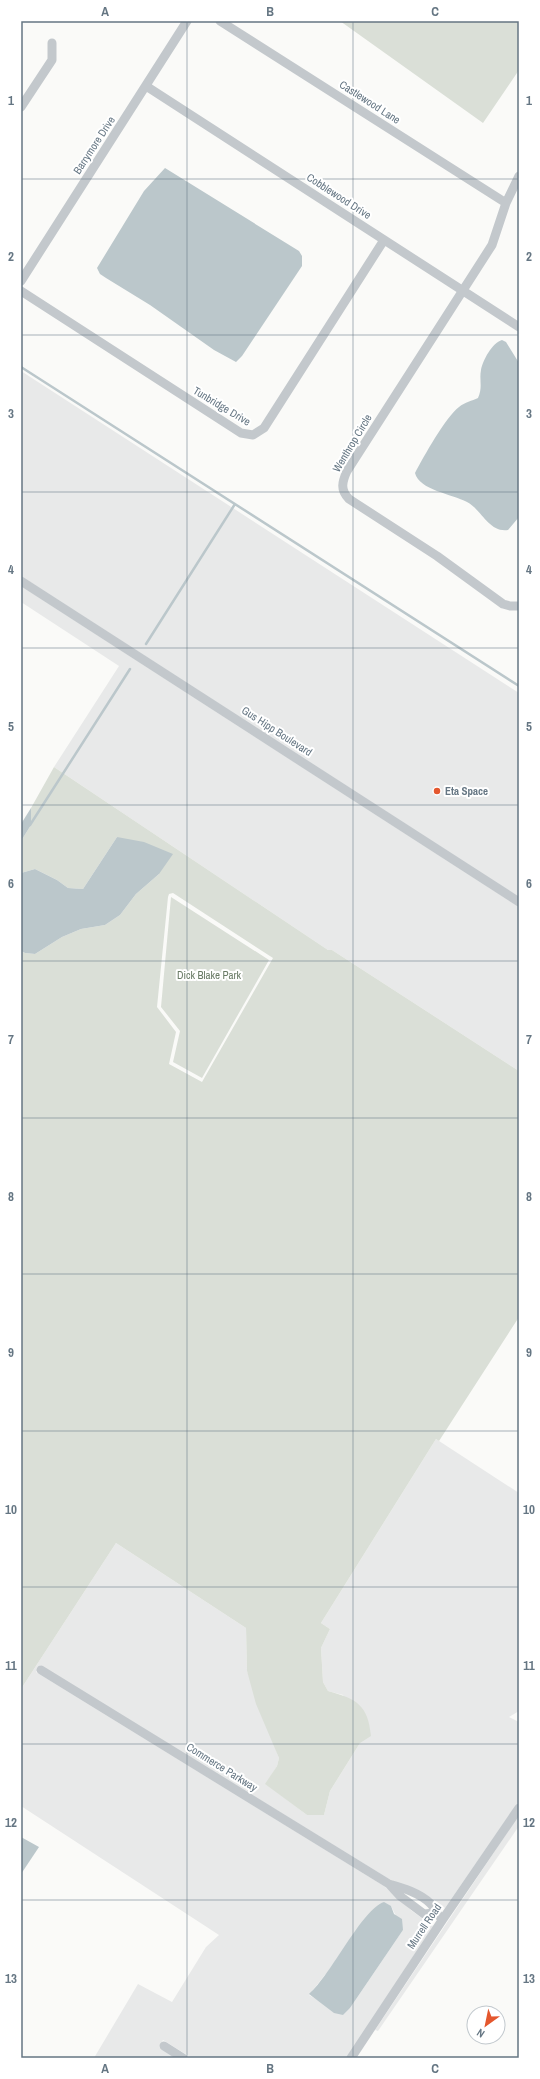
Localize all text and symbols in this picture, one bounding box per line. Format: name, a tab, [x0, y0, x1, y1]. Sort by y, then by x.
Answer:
text: A	[101, 3, 109, 20]
text: B	[266, 3, 274, 20]
text: C	[431, 3, 439, 20]
street label: Castlewood Lane	[337, 77, 403, 127]
text: 1	[8, 92, 14, 109]
text: 1	[526, 92, 532, 109]
street label: Barrymore Drive	[70, 113, 118, 177]
street label: Cobblewood Drive	[304, 170, 374, 222]
text: 2	[8, 248, 14, 265]
text: 2	[526, 248, 532, 265]
street label: Tunbridge Drive	[191, 383, 253, 429]
text: 3	[8, 405, 14, 422]
text: 3	[526, 405, 532, 422]
street label: Wenthrop Circle	[329, 412, 375, 474]
text: 4	[8, 561, 14, 578]
text: 4	[526, 561, 532, 578]
street label: Gus Hipp Boulevard	[239, 703, 315, 759]
text: 5	[8, 718, 14, 735]
text: 5	[526, 718, 532, 735]
place label: Eta Space	[445, 784, 488, 798]
marker: Eta Space	[432, 786, 442, 796]
text: 6	[8, 875, 14, 892]
text: 6	[526, 875, 532, 892]
park label: Dick Blake Park	[177, 968, 242, 982]
text: 7	[8, 1031, 14, 1048]
text: 7	[526, 1031, 532, 1048]
text: 8	[8, 1188, 14, 1205]
text: 8	[526, 1188, 532, 1205]
text: 9	[8, 1344, 14, 1361]
text: 9	[526, 1344, 532, 1361]
text: 10	[5, 1501, 17, 1518]
text: 10	[523, 1501, 535, 1518]
text: 11	[5, 1657, 17, 1674]
text: 11	[523, 1657, 535, 1674]
street label: Commerce Parkway	[184, 1740, 261, 1795]
text: 12	[5, 1814, 17, 1831]
text: 12	[523, 1814, 535, 1831]
street label: Murrell Road	[404, 1901, 444, 1951]
text: 13	[5, 1970, 17, 1987]
text: 13	[523, 1970, 535, 1987]
north arrow	[466, 2005, 506, 2045]
text: N	[474, 2026, 487, 2041]
text: A	[101, 2060, 109, 2077]
text: B	[266, 2060, 274, 2077]
text: C	[431, 2060, 439, 2077]

